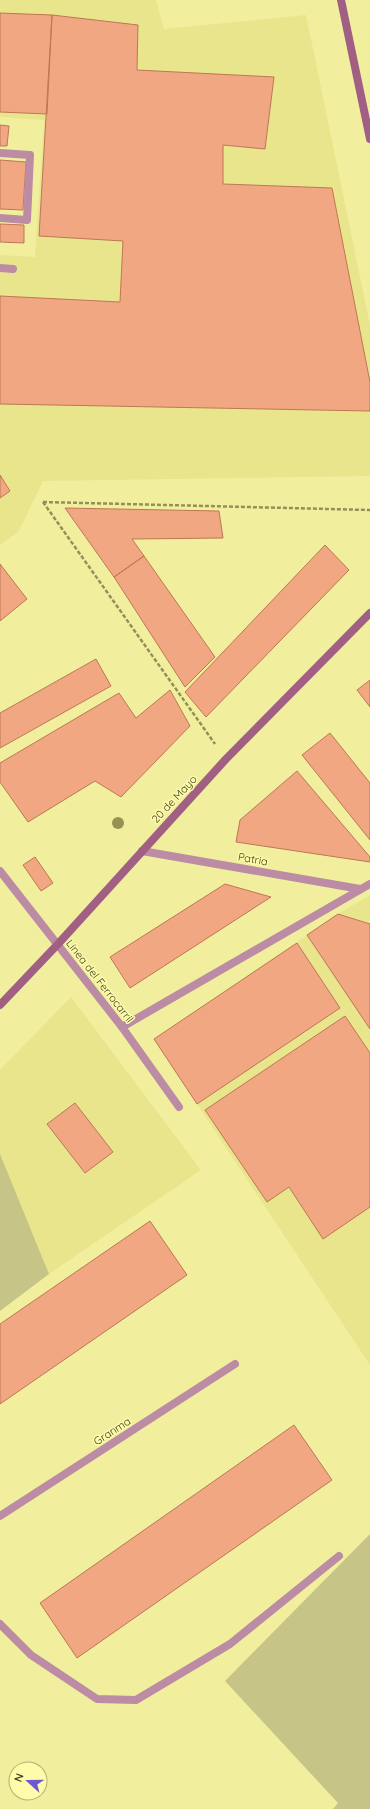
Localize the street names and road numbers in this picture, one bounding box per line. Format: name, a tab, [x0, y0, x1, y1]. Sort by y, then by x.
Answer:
street label: 20 de Mayo	[148, 772, 200, 826]
street label: Patria	[237, 849, 269, 869]
street label: Línea del Ferrocarril	[63, 937, 137, 1025]
street label: Granma	[91, 1414, 133, 1448]

